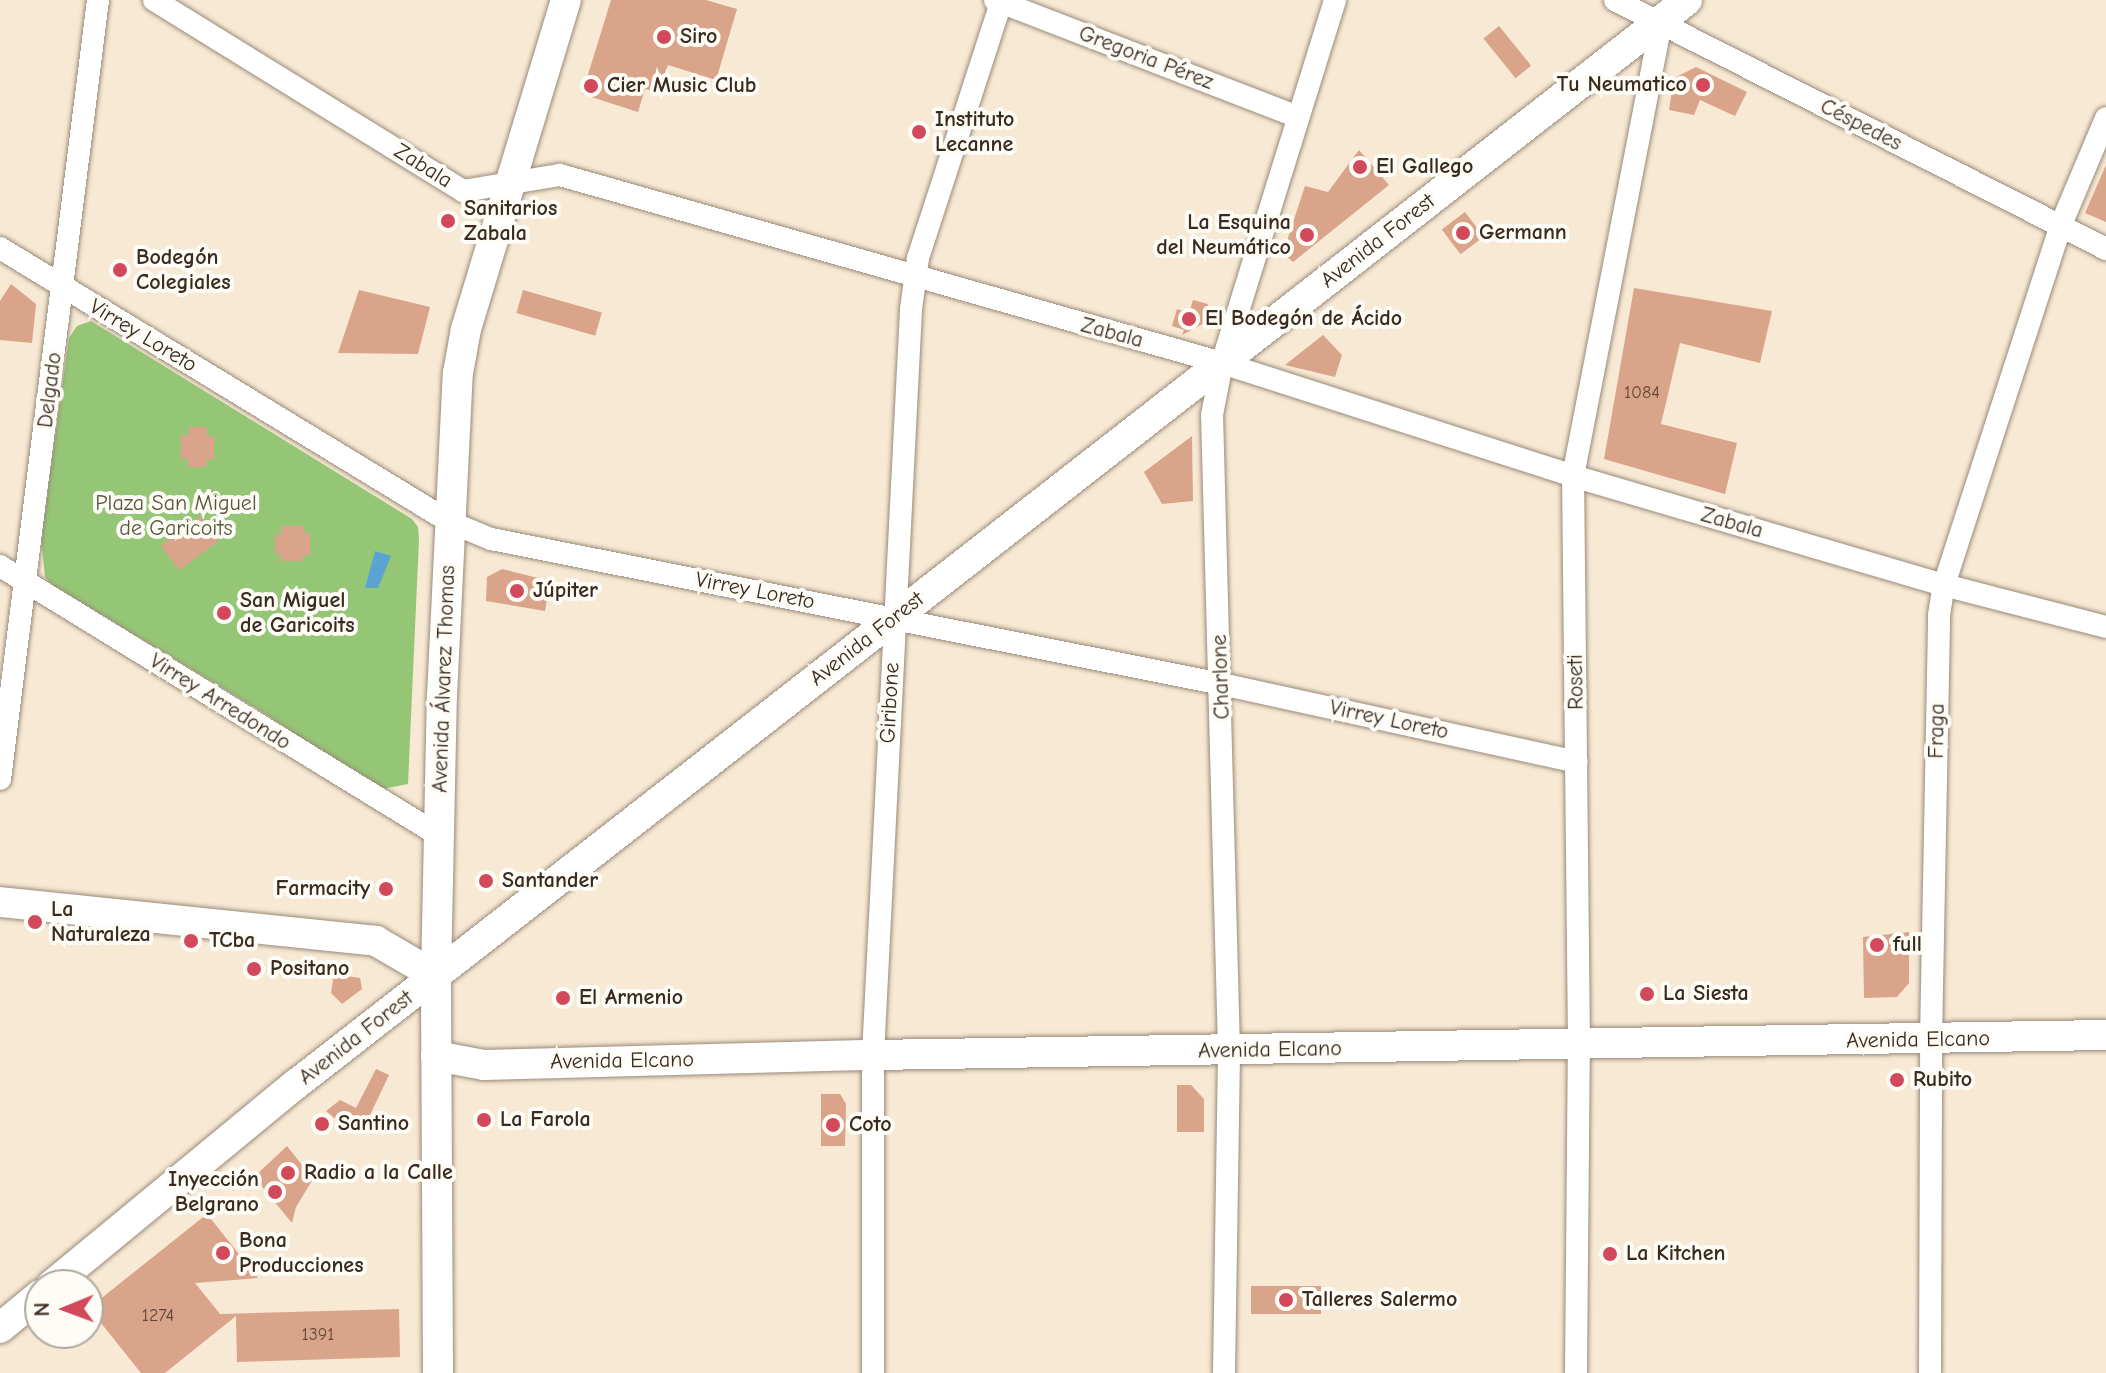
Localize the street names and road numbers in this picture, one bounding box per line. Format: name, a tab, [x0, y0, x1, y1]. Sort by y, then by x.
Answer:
street label: Gregoria Pérez	[1075, 20, 1217, 96]
street label: Céspedes	[1816, 93, 1906, 157]
street label: Zabala	[389, 138, 457, 194]
street label: Avenida Forest	[1316, 188, 1440, 294]
street label: Virrey Loreto	[84, 294, 202, 378]
street label: Zabala	[1078, 312, 1146, 354]
street label: Delgado	[32, 351, 68, 429]
street label: Zabala	[1698, 502, 1766, 544]
street label: Avenida Álvarez Thomas	[427, 565, 461, 793]
street label: Virrey Loreto	[693, 567, 817, 615]
street label: Avenida Forest	[805, 586, 929, 692]
street label: Charlone	[1206, 634, 1236, 720]
street label: Virrey Arredondo	[144, 648, 296, 756]
street label: Roseti	[1562, 654, 1590, 710]
street label: Giribone	[875, 662, 905, 744]
street label: Virrey Loreto	[1327, 695, 1451, 745]
street label: Fraga	[1923, 703, 1951, 759]
street label: Avenida Forest	[294, 985, 418, 1091]
street label: Avenida Elcano	[1846, 1026, 1990, 1054]
street label: Avenida Elcano	[1198, 1036, 1342, 1064]
street label: Avenida Elcano	[550, 1047, 694, 1075]

